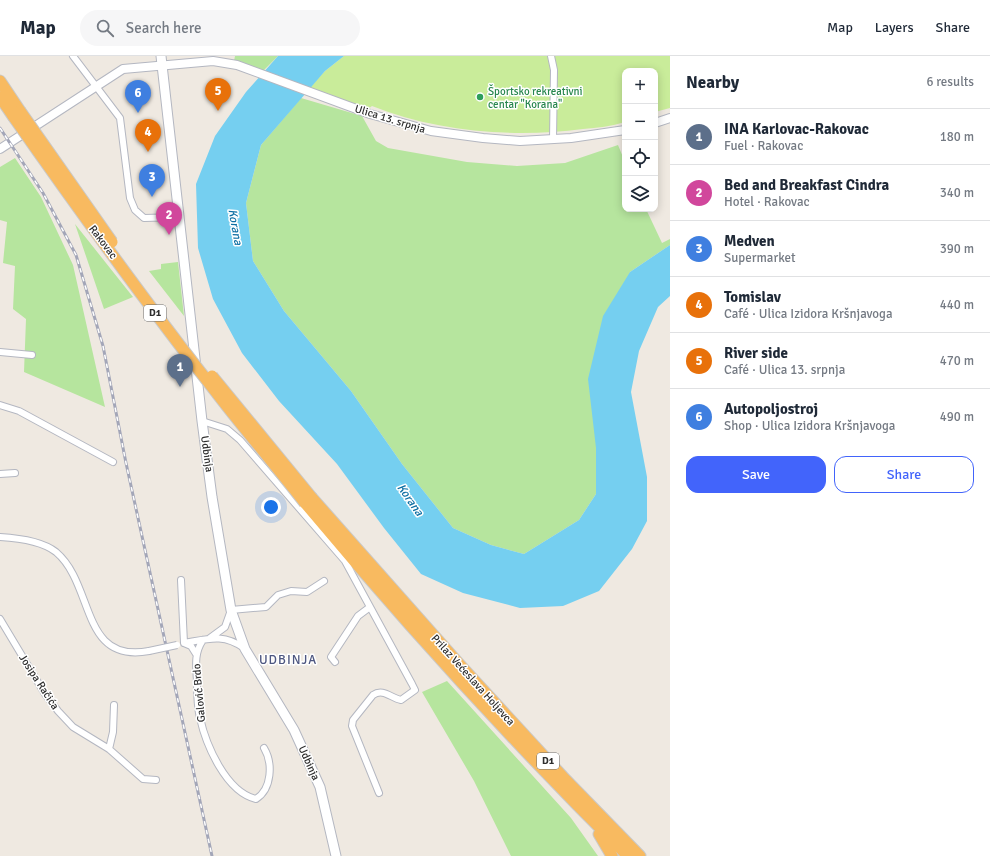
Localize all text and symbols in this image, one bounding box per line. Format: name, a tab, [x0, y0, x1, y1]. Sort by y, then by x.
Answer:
search box	[80, 10, 360, 46]
text: Map	[20, 16, 56, 40]
icon: search	[94, 17, 116, 39]
text: Search here	[126, 19, 201, 37]
text: Map	[827, 19, 853, 36]
text: Layers	[875, 19, 914, 36]
text: Share	[936, 19, 970, 36]
map controls	[622, 68, 658, 212]
button: +	[622, 68, 658, 104]
text: Nearby	[686, 72, 739, 93]
text: 6 results	[926, 74, 974, 90]
pin: 5	[205, 78, 231, 111]
pin: 6	[125, 80, 151, 113]
place label: Športsko rekreativni centar "Korana"	[488, 84, 583, 111]
marker: Športsko rekreativni centar "Korana"	[475, 92, 485, 102]
street label: Ulica 13. srpnja	[353, 102, 427, 136]
button: −	[622, 104, 658, 140]
pin: 4	[135, 119, 161, 152]
text: INA Karlovac-Rakovac	[724, 120, 869, 138]
text: 1	[695, 129, 703, 145]
text: 180 m	[940, 129, 974, 145]
text: Fuel · Rakovac	[724, 138, 803, 154]
button: locate	[622, 140, 658, 176]
pin: 3	[139, 164, 165, 197]
button: layers	[622, 176, 658, 212]
text: Bed and Breakfast Cindra	[724, 176, 889, 194]
text: 2	[695, 185, 703, 201]
text: 340 m	[940, 185, 974, 201]
text: Hotel · Rakovac	[724, 194, 810, 210]
pin: 2	[156, 202, 182, 235]
water label: Korana	[224, 208, 246, 247]
street label: Rakovac	[86, 223, 120, 261]
text: Medven	[724, 232, 775, 250]
text: 3	[695, 241, 703, 257]
text: 390 m	[940, 241, 974, 257]
text: Supermarket	[724, 250, 796, 266]
text: Tomislav	[724, 288, 781, 306]
text: 4	[695, 297, 703, 313]
text: 440 m	[940, 297, 974, 313]
road number: D1	[144, 305, 166, 321]
text: Café · Ulica Izidora Kršnjavoga	[724, 306, 893, 322]
text: River side	[724, 344, 788, 362]
text: 5	[695, 353, 703, 369]
text: 470 m	[940, 353, 974, 369]
pin: 1	[167, 354, 193, 387]
text: Café · Ulica 13. srpnja	[724, 362, 845, 378]
text: Autopoljostroj	[724, 400, 818, 418]
text: 6	[695, 409, 703, 425]
text: 490 m	[940, 409, 974, 425]
text: Shop · Ulica Izidora Kršnjavoga	[724, 418, 895, 434]
street label: Udbinja	[198, 435, 216, 473]
button: Save	[686, 456, 826, 493]
button: Share	[834, 456, 974, 493]
water label: Korana	[393, 481, 427, 520]
your location	[261, 497, 281, 517]
street label: Prilaz Većeslava Holjevca	[429, 632, 518, 729]
street label: Josipa Račića	[16, 652, 62, 712]
district label: UDBINJA	[259, 652, 317, 668]
street label: Galović Brdo	[190, 663, 208, 723]
street label: Udbinja	[296, 744, 323, 783]
road number: D1	[537, 753, 559, 769]

